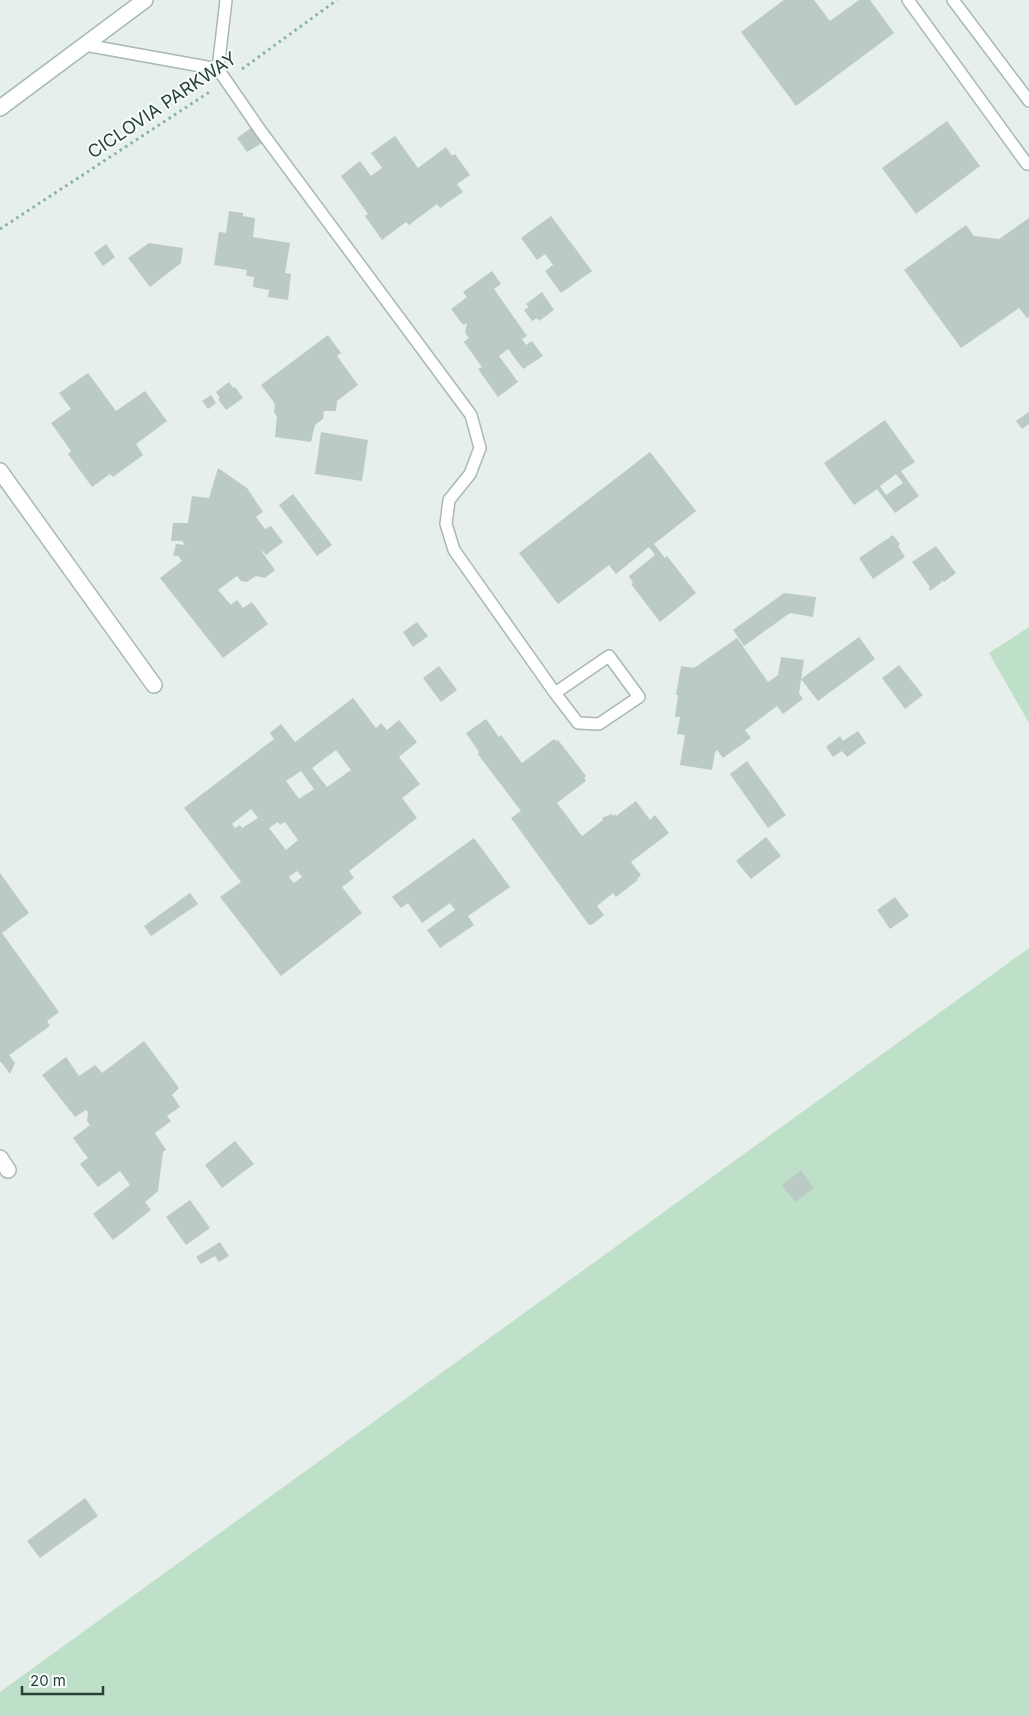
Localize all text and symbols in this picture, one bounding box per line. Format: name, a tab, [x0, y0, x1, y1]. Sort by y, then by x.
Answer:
street label: CICLOVIA PARKWAY	[84, 47, 240, 163]
scale bar	[22, 1664, 104, 1696]
text: 20 m	[30, 1671, 66, 1690]

